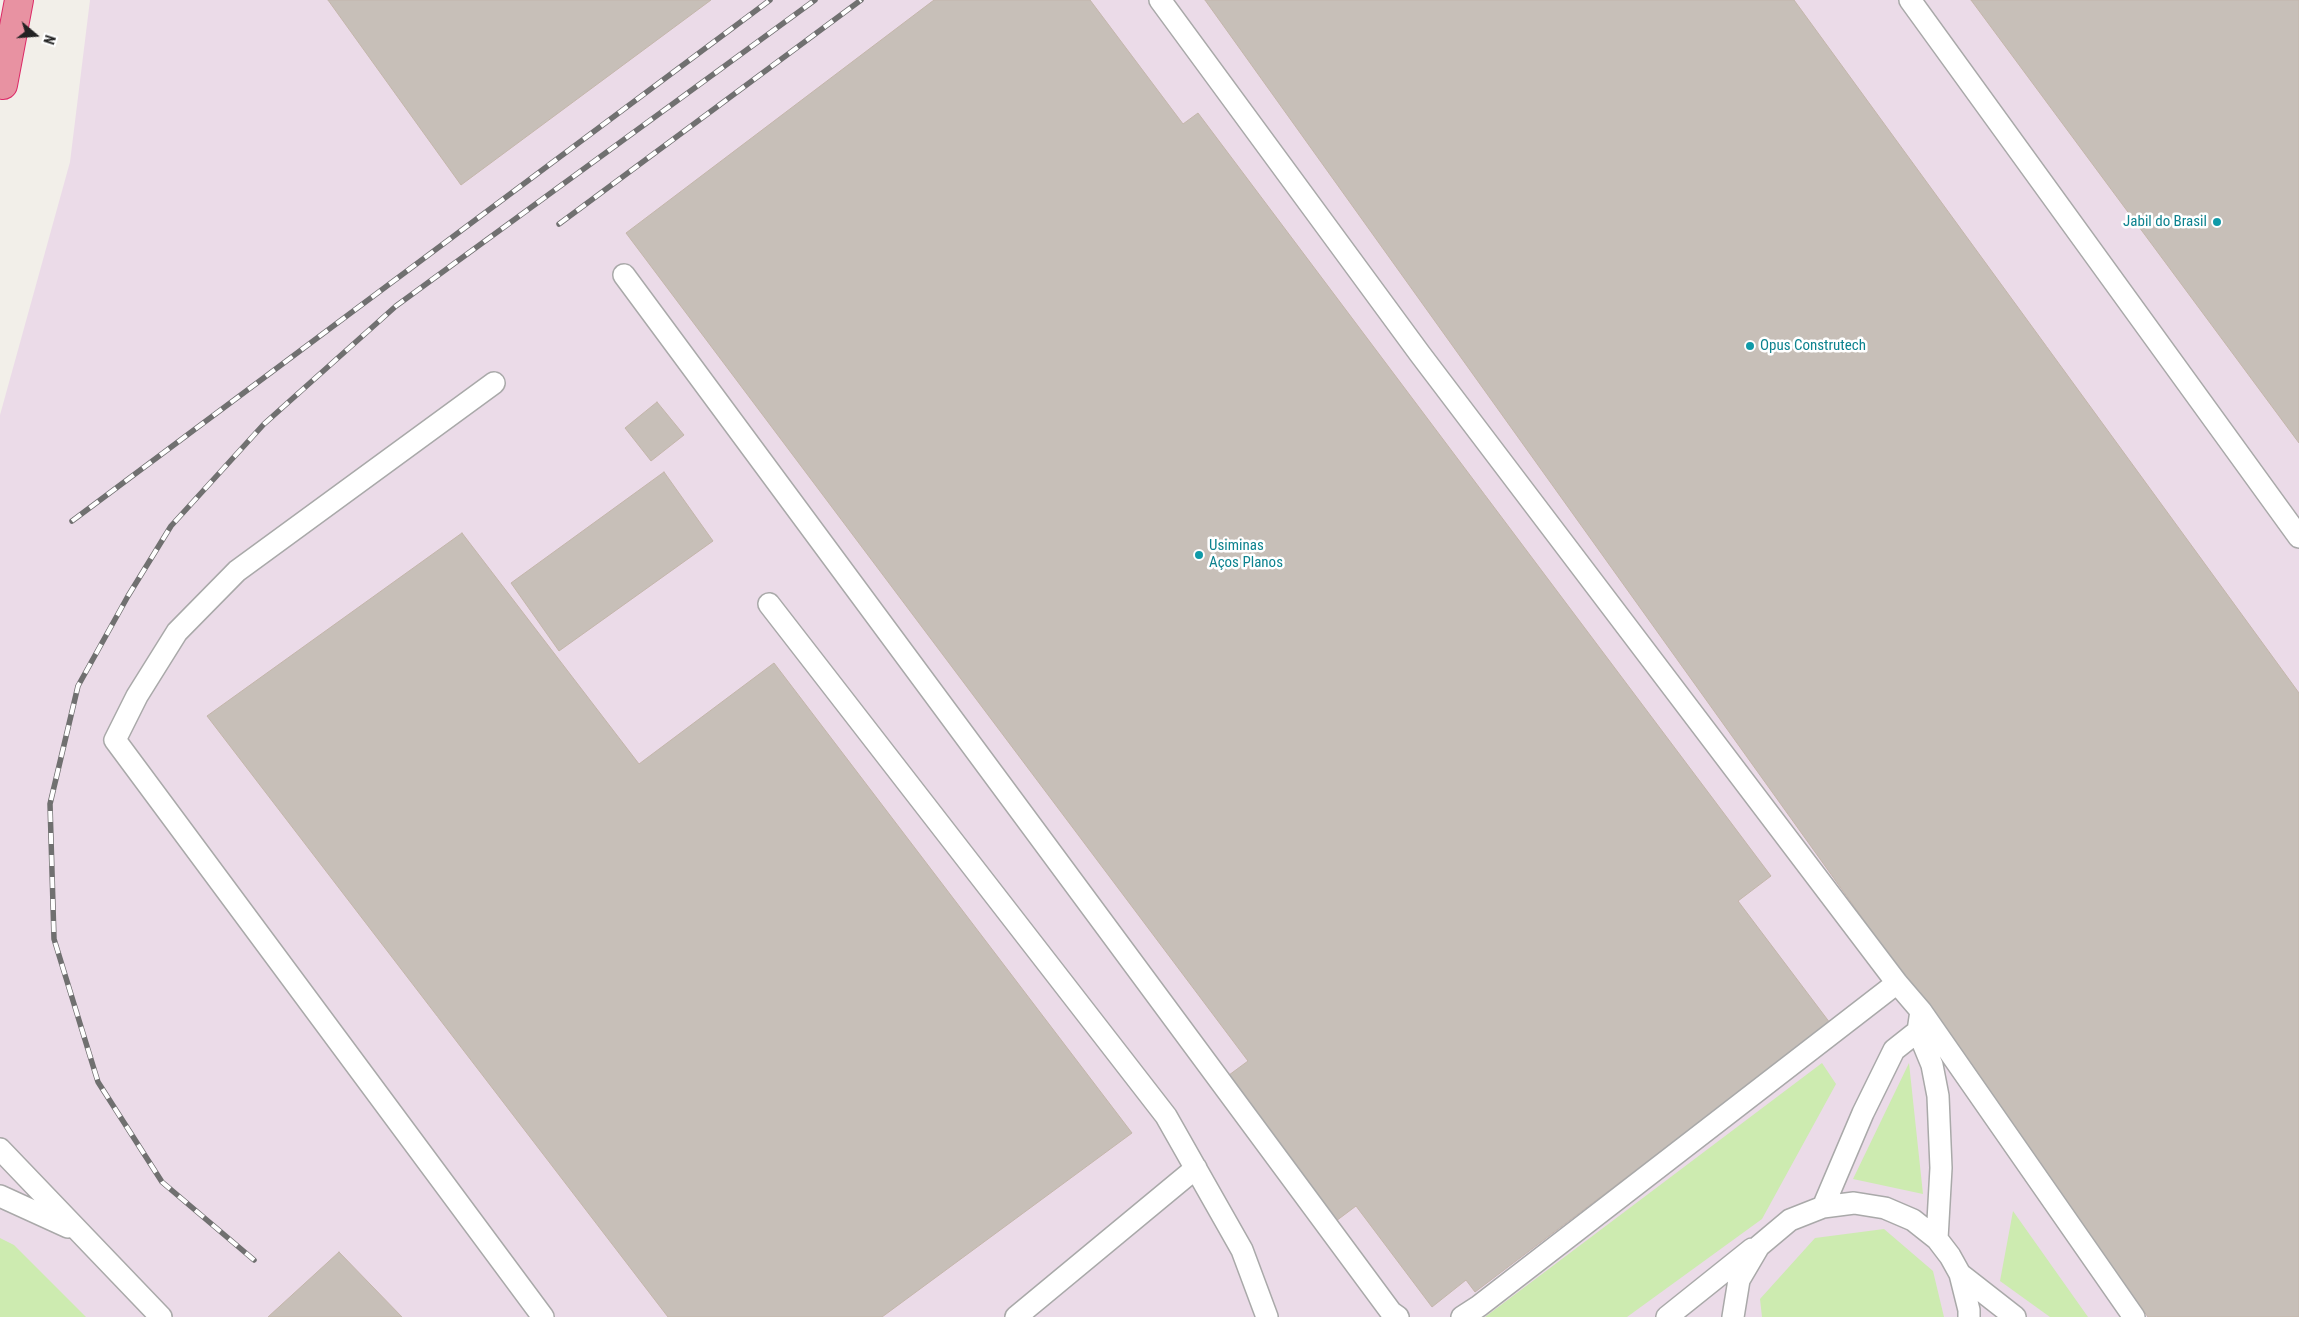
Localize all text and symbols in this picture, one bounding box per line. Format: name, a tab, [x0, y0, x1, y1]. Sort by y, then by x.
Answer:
north arrow	[10, 10, 60, 60]
text: N	[40, 33, 58, 46]
place label: Jabil do Brasil	[2123, 213, 2207, 231]
marker: Jabil do Brasil	[2211, 216, 2223, 228]
place label: Opus Construtech	[1760, 337, 1866, 355]
marker: Opus Construtech	[1744, 340, 1756, 352]
place label: Usiminas Aços Planos	[1209, 537, 1283, 572]
marker: Usiminas Aços Planos	[1193, 549, 1205, 561]

